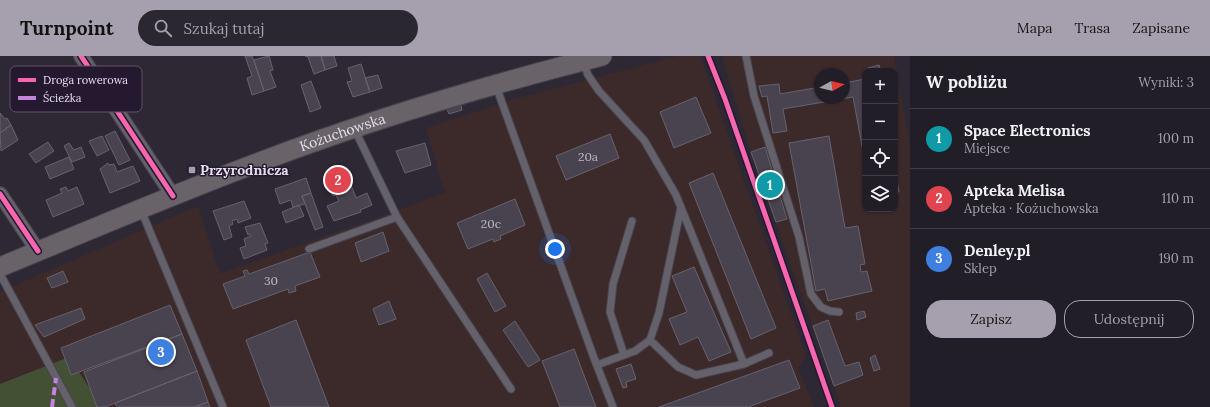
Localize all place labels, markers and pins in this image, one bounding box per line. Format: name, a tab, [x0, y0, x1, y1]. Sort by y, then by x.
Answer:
place label: Przyrodnicza	[200, 161, 289, 179]
marker: Przyrodnicza	[187, 165, 197, 175]
pin: 2	[325, 165, 351, 195]
pin: 1	[757, 170, 783, 200]
pin: 3	[148, 337, 174, 367]

